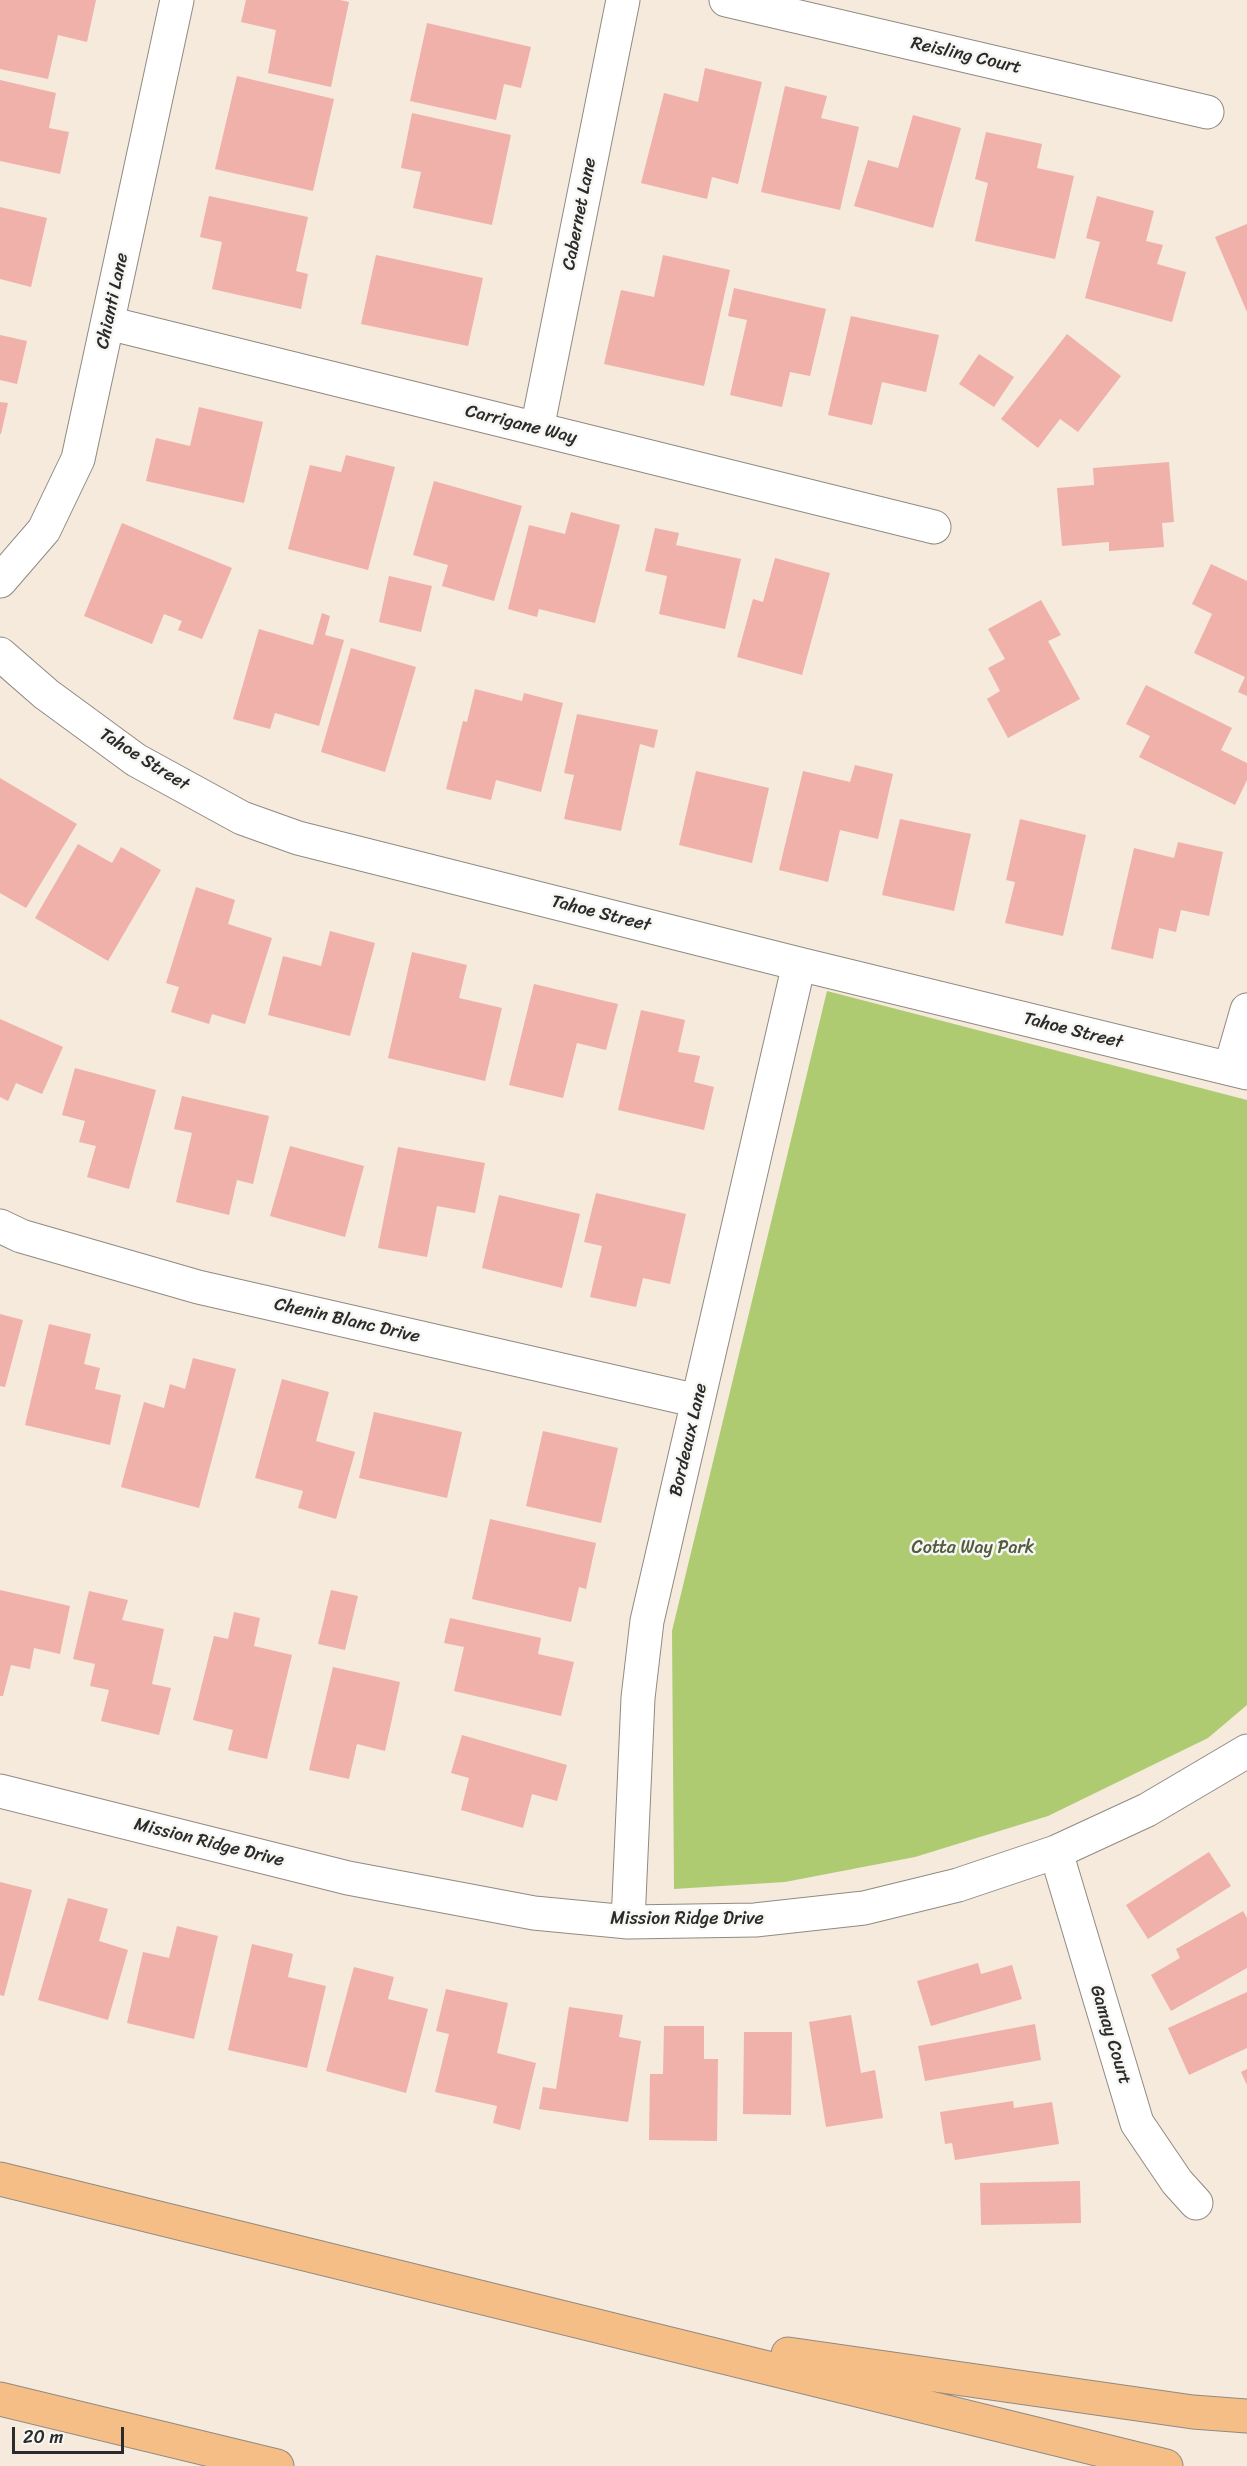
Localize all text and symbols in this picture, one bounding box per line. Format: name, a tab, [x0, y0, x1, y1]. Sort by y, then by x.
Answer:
street label: Reisling Court	[909, 33, 1023, 79]
street label: Cabernet Lane	[559, 156, 601, 272]
street label: Chianti Lane	[92, 251, 134, 351]
street label: Carrigane Way	[463, 401, 579, 449]
street label: Tahoe Street	[95, 724, 193, 796]
street label: Tahoe Street	[549, 891, 653, 937]
street label: Tahoe Street	[1021, 1008, 1125, 1054]
street label: Chenin Blanc Drive	[272, 1294, 422, 1348]
street label: Bordeaux Lane	[665, 1381, 713, 1499]
park label: Cotta Way Park	[912, 1537, 1034, 1559]
street label: Mission Ridge Drive	[132, 1814, 286, 1872]
street label: Mission Ridge Drive	[610, 1908, 764, 1930]
street label: Gamay Court	[1085, 1983, 1135, 2087]
scale bar	[15, 2415, 128, 2453]
text: 20 m	[23, 2421, 63, 2453]

